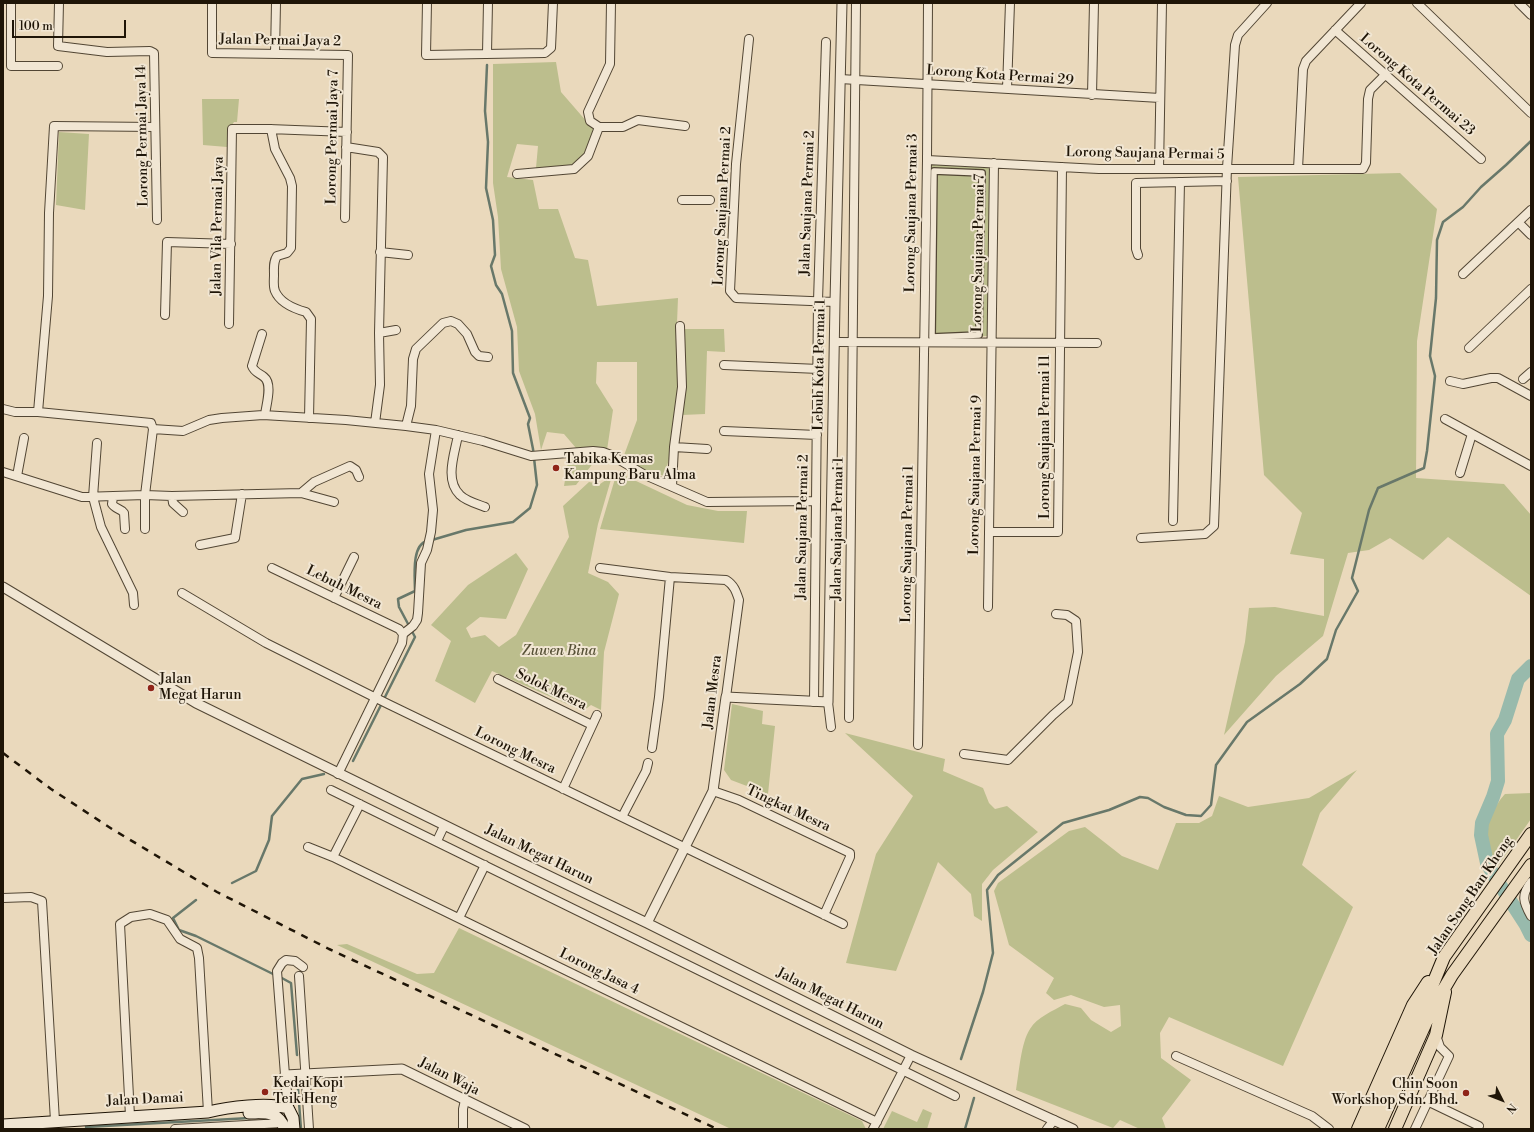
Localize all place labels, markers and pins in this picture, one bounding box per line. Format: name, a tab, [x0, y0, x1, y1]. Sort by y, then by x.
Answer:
place label: Tabika Kemas Kampung Baru Alma	[564, 452, 696, 484]
marker: Tabika Kemas Kampung Baru Alma	[551, 463, 561, 473]
place label: Jalan Megat Harun	[159, 672, 242, 704]
marker: Jalan Megat Harun	[146, 683, 156, 693]
place label: Kedai Kopi Teik Heng	[273, 1076, 343, 1108]
place label: Chin Soon Workshop Sdn. Bhd.	[1332, 1077, 1458, 1110]
marker: Kedai Kopi Teik Heng	[260, 1087, 270, 1097]
marker: Chin Soon Workshop Sdn. Bhd.	[1461, 1088, 1471, 1098]

